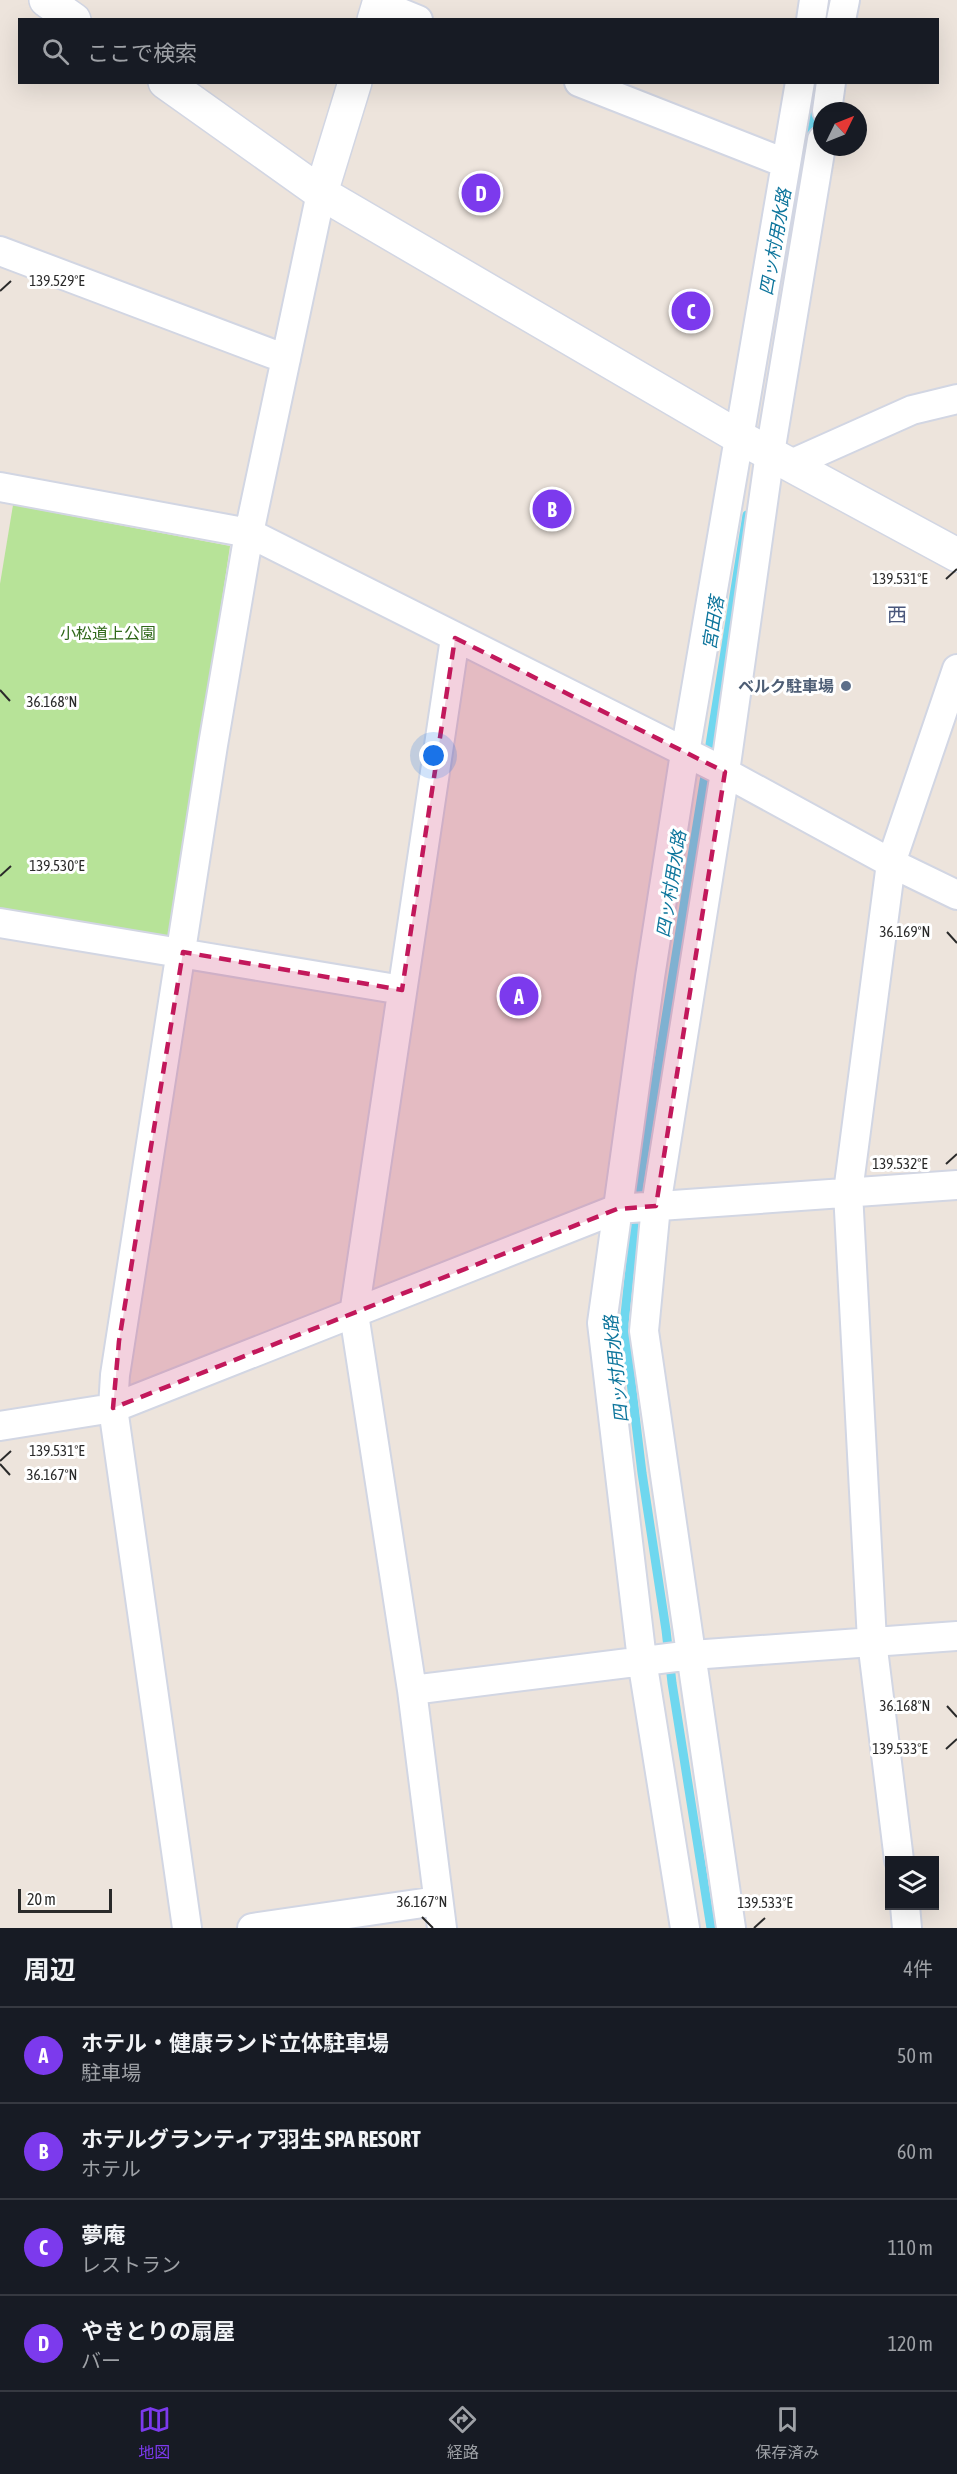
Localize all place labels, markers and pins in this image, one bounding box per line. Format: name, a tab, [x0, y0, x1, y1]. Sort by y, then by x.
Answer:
pin: D	[462, 170, 500, 216]
pin: C	[672, 288, 710, 334]
pin: B	[532, 486, 572, 532]
place label: ベルク駐車場	[738, 677, 834, 695]
marker: ベルク駐車場	[839, 679, 853, 693]
pin: A	[500, 974, 538, 1018]

